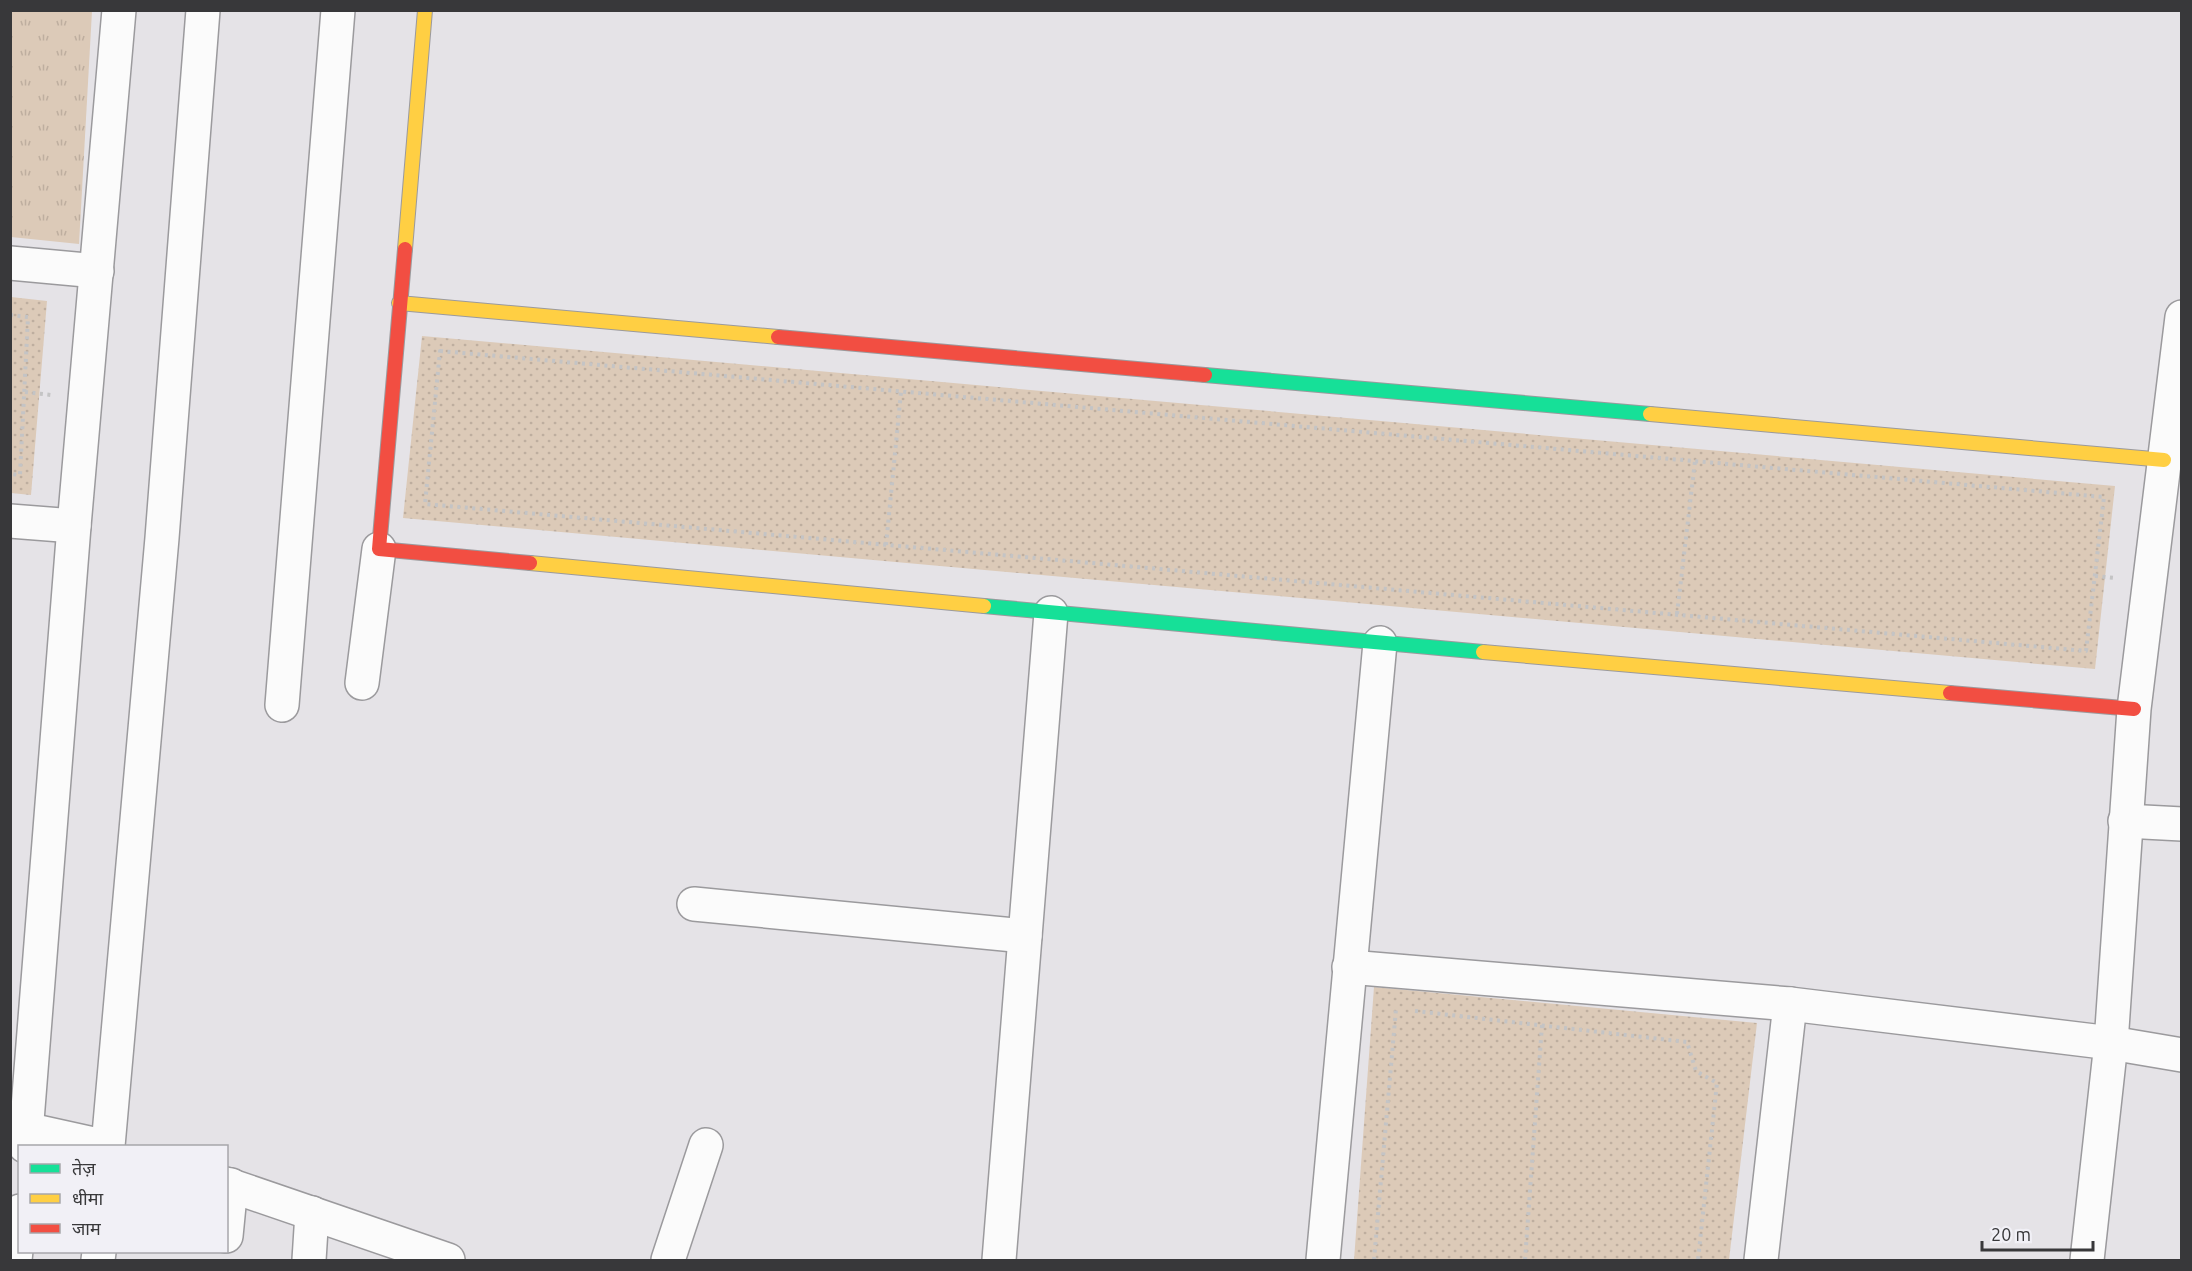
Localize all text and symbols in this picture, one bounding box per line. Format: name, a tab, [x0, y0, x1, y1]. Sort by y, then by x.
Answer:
legend	[18, 1145, 228, 1253]
text: तेज़	[72, 1158, 96, 1178]
text: धीमा	[72, 1188, 103, 1208]
scale bar	[1982, 1214, 2093, 1252]
text: जाम	[72, 1218, 102, 1238]
text: 20 m	[1991, 1224, 2031, 1244]

